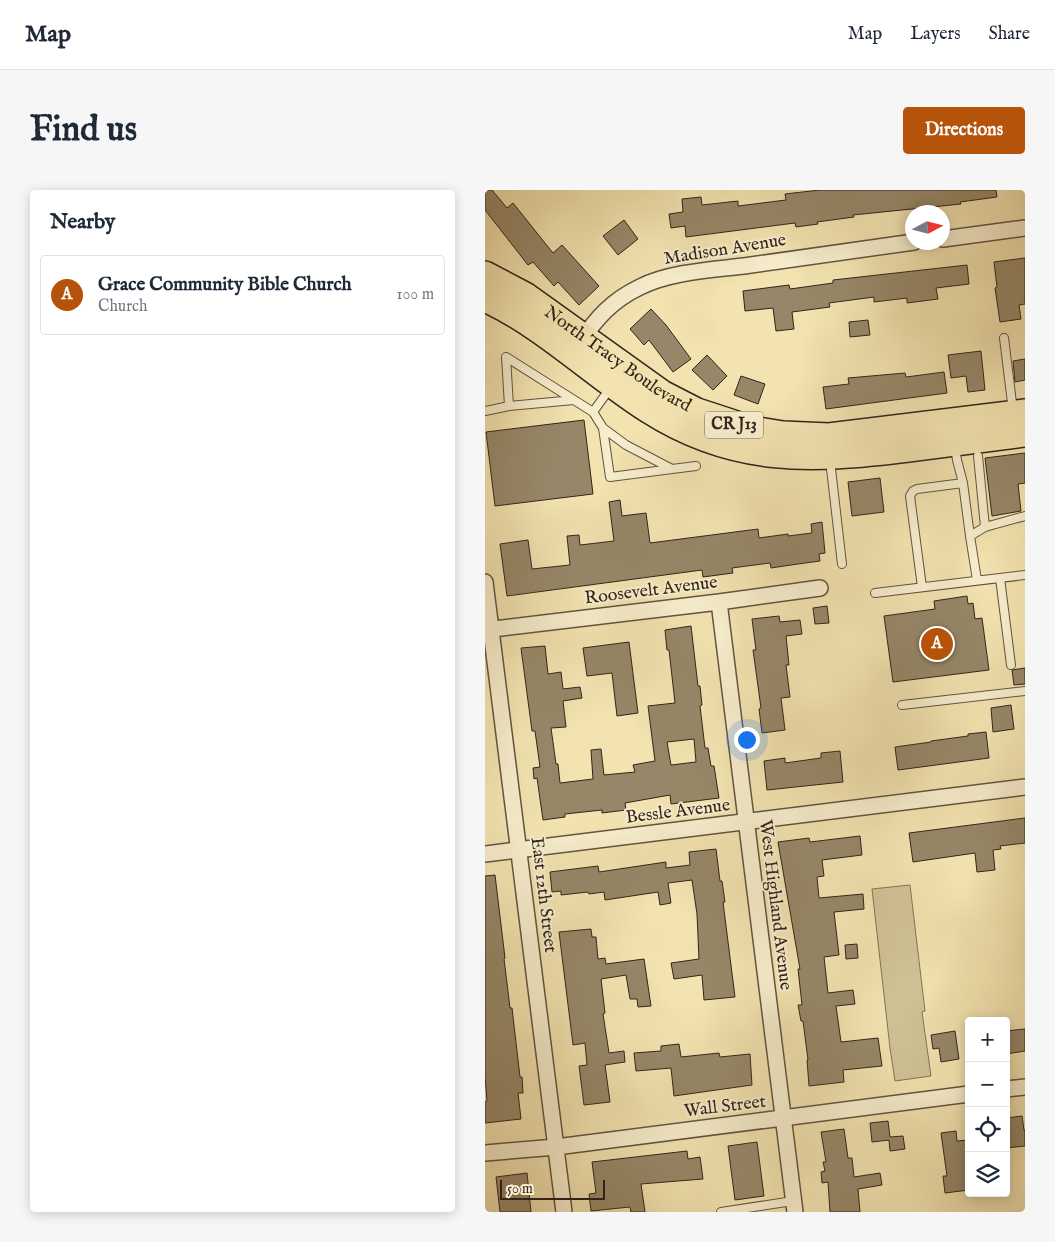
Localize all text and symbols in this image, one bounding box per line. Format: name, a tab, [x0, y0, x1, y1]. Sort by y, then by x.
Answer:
text: Map	[25, 19, 71, 50]
text: Map	[848, 23, 882, 46]
text: Layers	[910, 23, 961, 46]
text: Share	[989, 23, 1030, 46]
button: Directions	[903, 107, 1025, 154]
text: Find us	[30, 108, 137, 153]
north arrow	[905, 205, 950, 250]
text: Nearby	[50, 209, 115, 236]
street label: Madison Avenue	[662, 229, 788, 271]
text: Grace Community Bible Church	[98, 273, 352, 297]
text: A	[62, 285, 72, 305]
text: 100 m	[397, 285, 434, 305]
text: Church	[98, 297, 147, 317]
street label: North Tracy Boulevard	[539, 301, 695, 418]
road number: CR J13	[705, 412, 763, 438]
street label: Roosevelt Avenue	[583, 571, 719, 611]
pin: A	[921, 625, 953, 663]
your location	[734, 727, 760, 753]
street label: Bessle Avenue	[625, 794, 731, 830]
street label: West Highland Avenue	[753, 819, 797, 991]
street label: East 12th Street	[525, 836, 561, 954]
map controls	[965, 1017, 1010, 1197]
button: +	[965, 1017, 1010, 1062]
button: −	[965, 1062, 1010, 1107]
street label: Wall Street	[683, 1091, 767, 1123]
button: locate	[965, 1107, 1010, 1152]
button: layers	[965, 1152, 1010, 1197]
scale bar	[500, 1177, 605, 1200]
text: 50 m	[507, 1180, 533, 1198]

